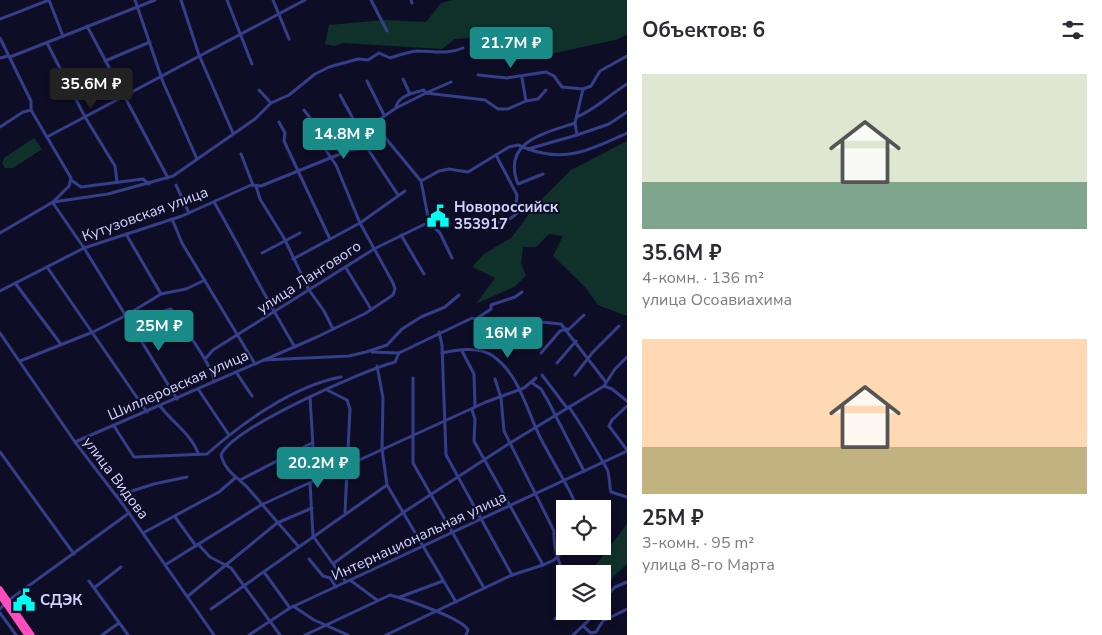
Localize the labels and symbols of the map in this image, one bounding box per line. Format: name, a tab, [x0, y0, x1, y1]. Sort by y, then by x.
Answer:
pin: 21.7M ₽	[465, 27, 557, 69]
pin: 35.6M ₽	[45, 68, 137, 110]
pin: 14.8M ₽	[298, 118, 390, 160]
street label: Кутузовская улица	[79, 182, 211, 246]
place label: Новороссийск 353917	[454, 197, 559, 234]
public building icon: Новороссийск 353917	[425, 203, 451, 229]
street label: улица Лангового	[253, 236, 365, 318]
pin: 25M ₽	[124, 310, 194, 352]
pin: 16M ₽	[473, 316, 543, 359]
street label: Шиллеровская улица	[104, 345, 252, 425]
street label: улица Видова	[78, 433, 154, 523]
pin: 20.2M ₽	[272, 446, 364, 489]
street label: Интернациональная улица	[328, 487, 510, 585]
public building icon: СДЭК	[11, 587, 37, 613]
place label: СДЭК	[40, 590, 83, 610]

